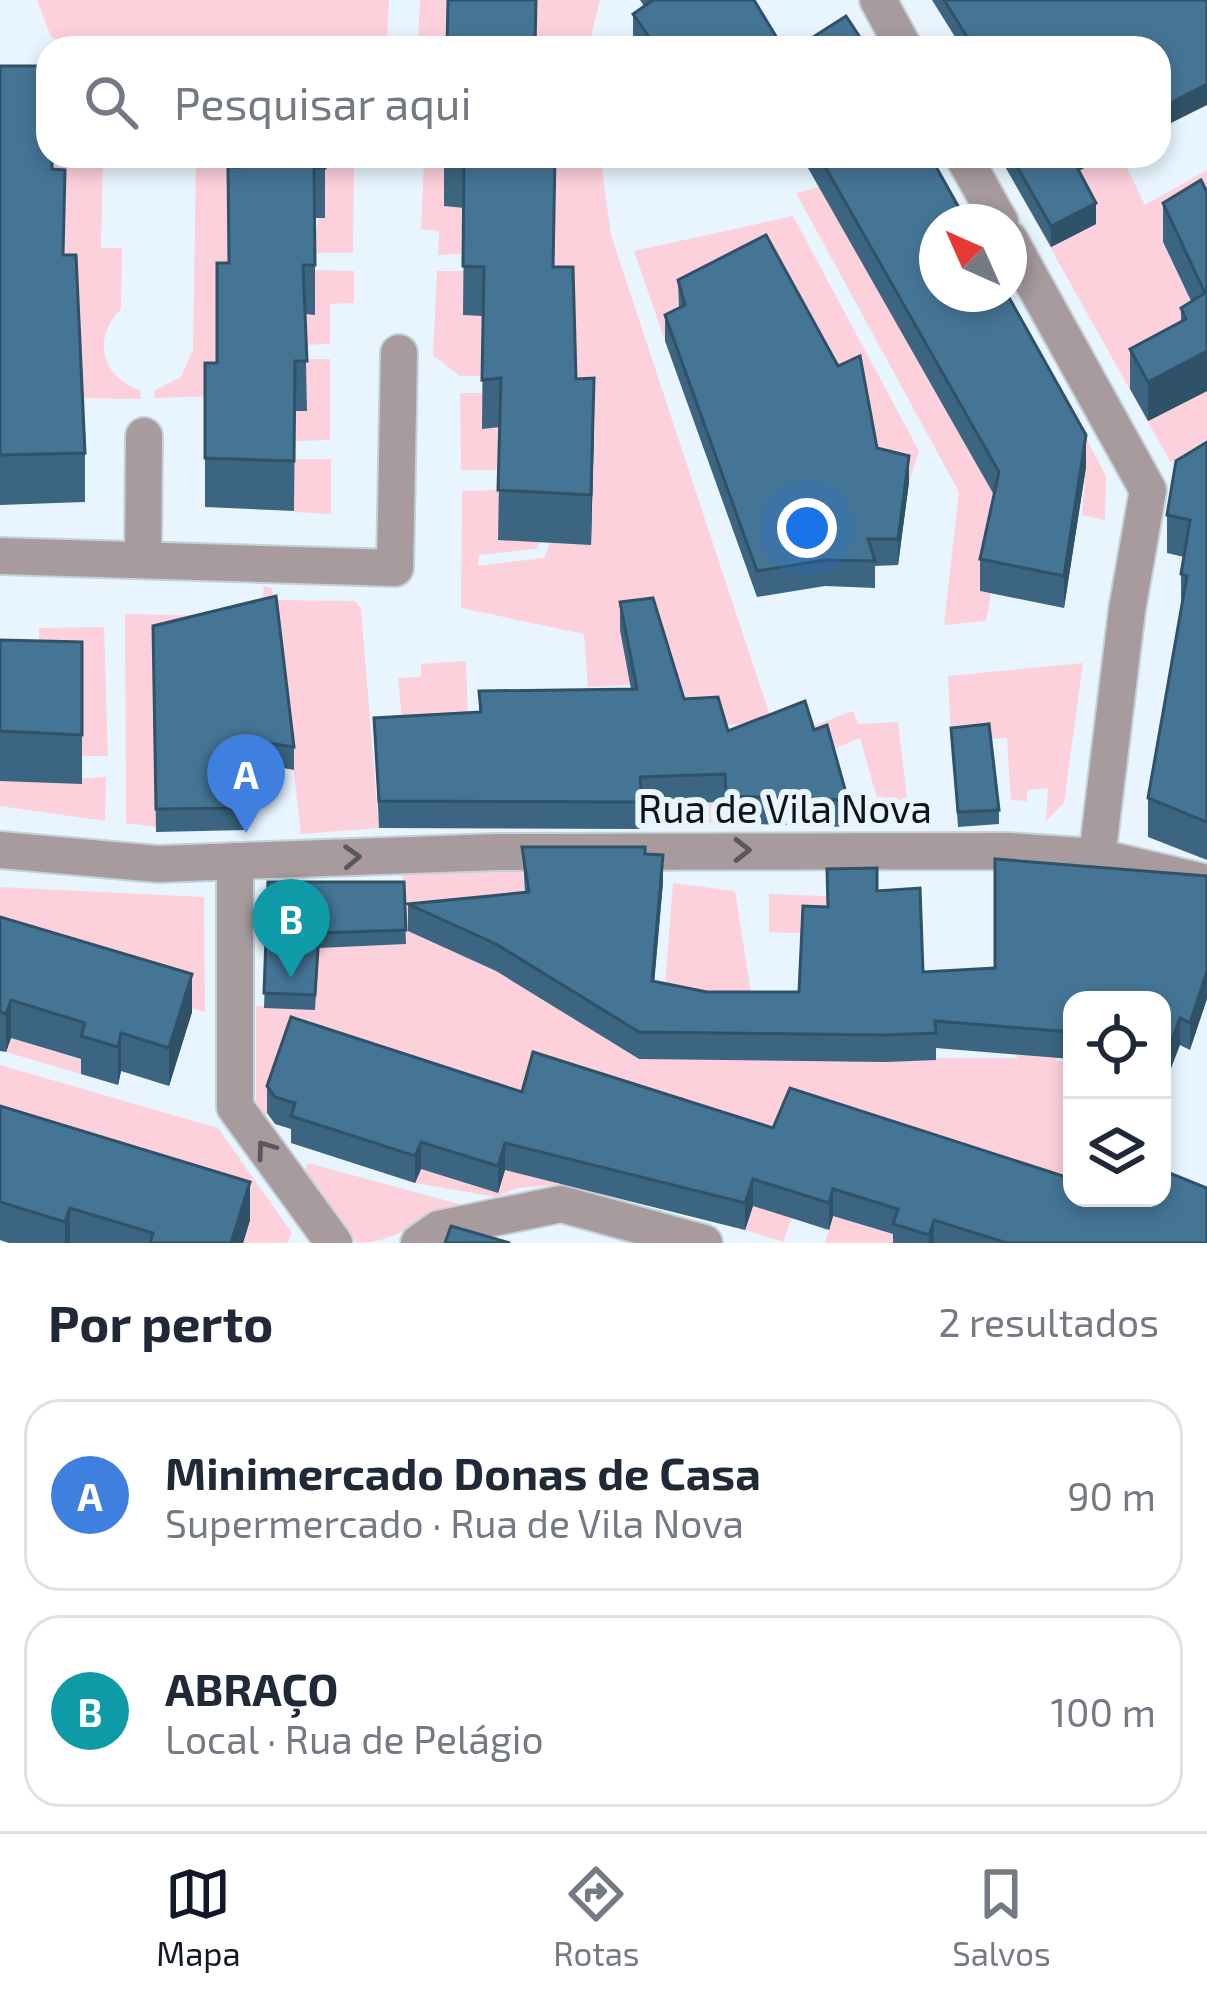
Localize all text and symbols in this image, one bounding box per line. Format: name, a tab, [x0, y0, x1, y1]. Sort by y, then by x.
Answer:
search box	[36, 36, 1171, 168]
icon: search	[78, 69, 144, 135]
text: Pesquisar aqui	[174, 75, 472, 129]
north arrow	[919, 204, 1027, 312]
your location	[777, 498, 837, 558]
pin: A	[207, 734, 285, 833]
street label: Rua de Vila Nova	[638, 784, 932, 831]
one-way arrow	[734, 837, 752, 863]
one-way arrow	[343, 845, 362, 871]
pin: B	[252, 879, 330, 978]
map controls	[1063, 991, 1171, 1207]
button: locate	[1063, 991, 1171, 1099]
button: layers	[1063, 1099, 1171, 1207]
one-way arrow	[258, 1141, 280, 1162]
text: Por perto	[48, 1291, 273, 1352]
text: 2 resultados	[938, 1298, 1159, 1345]
text: Minimercado Donas de Casa	[165, 1445, 761, 1499]
text: A	[77, 1472, 103, 1519]
text: 90 m	[1067, 1472, 1156, 1519]
text: Supermercado · Rua de Vila Nova	[165, 1499, 744, 1546]
text: ABRAÇO	[165, 1661, 338, 1715]
text: B	[78, 1688, 102, 1735]
text: 100 m	[1051, 1688, 1156, 1735]
text: Local · Rua de Pelágio	[165, 1715, 544, 1762]
tab: Mapa	[156, 1861, 241, 1973]
tab: Rotas	[553, 1861, 640, 1973]
tab: Salvos	[952, 1861, 1051, 1973]

